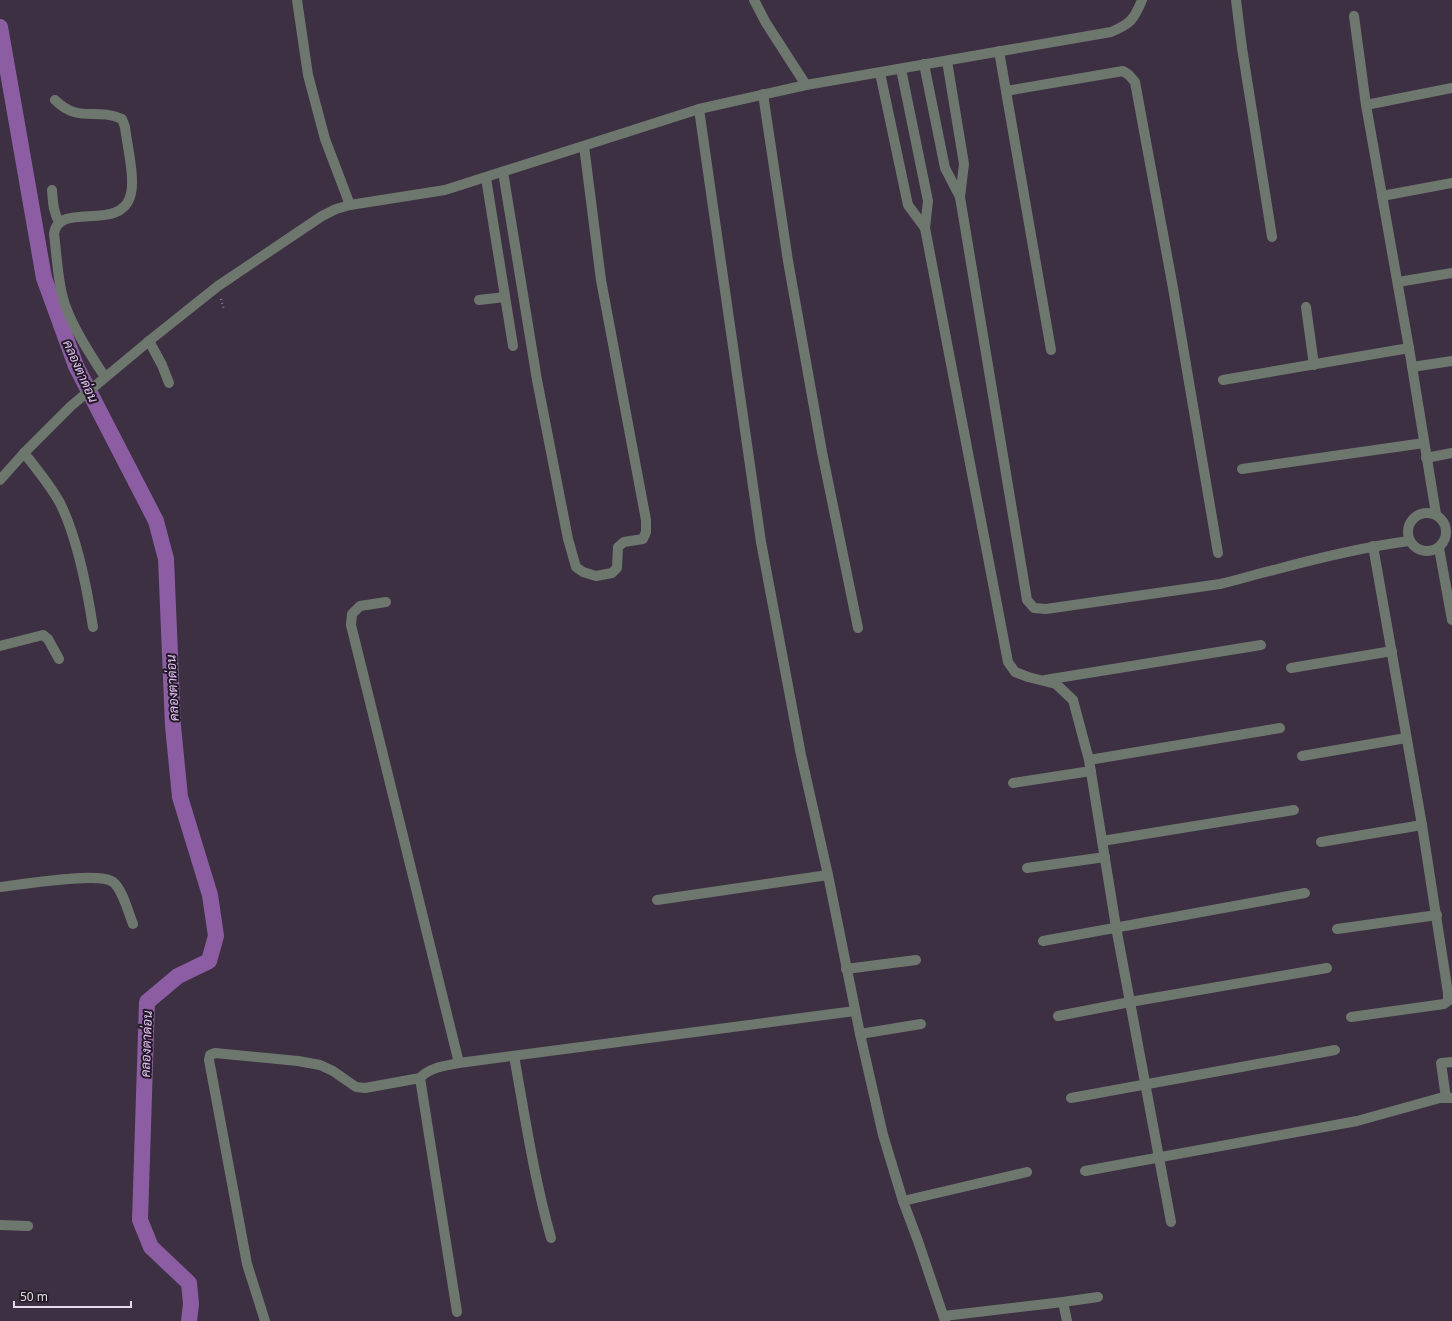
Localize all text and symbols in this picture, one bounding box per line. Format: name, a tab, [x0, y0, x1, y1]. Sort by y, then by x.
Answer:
water label: คลองตาด่อน	[59, 337, 103, 406]
water label: คลองตาด่อน	[161, 653, 183, 722]
water label: คลองตาด่อน	[136, 1010, 156, 1078]
scale bar	[14, 1283, 131, 1309]
text: 50 m	[20, 1288, 48, 1305]

